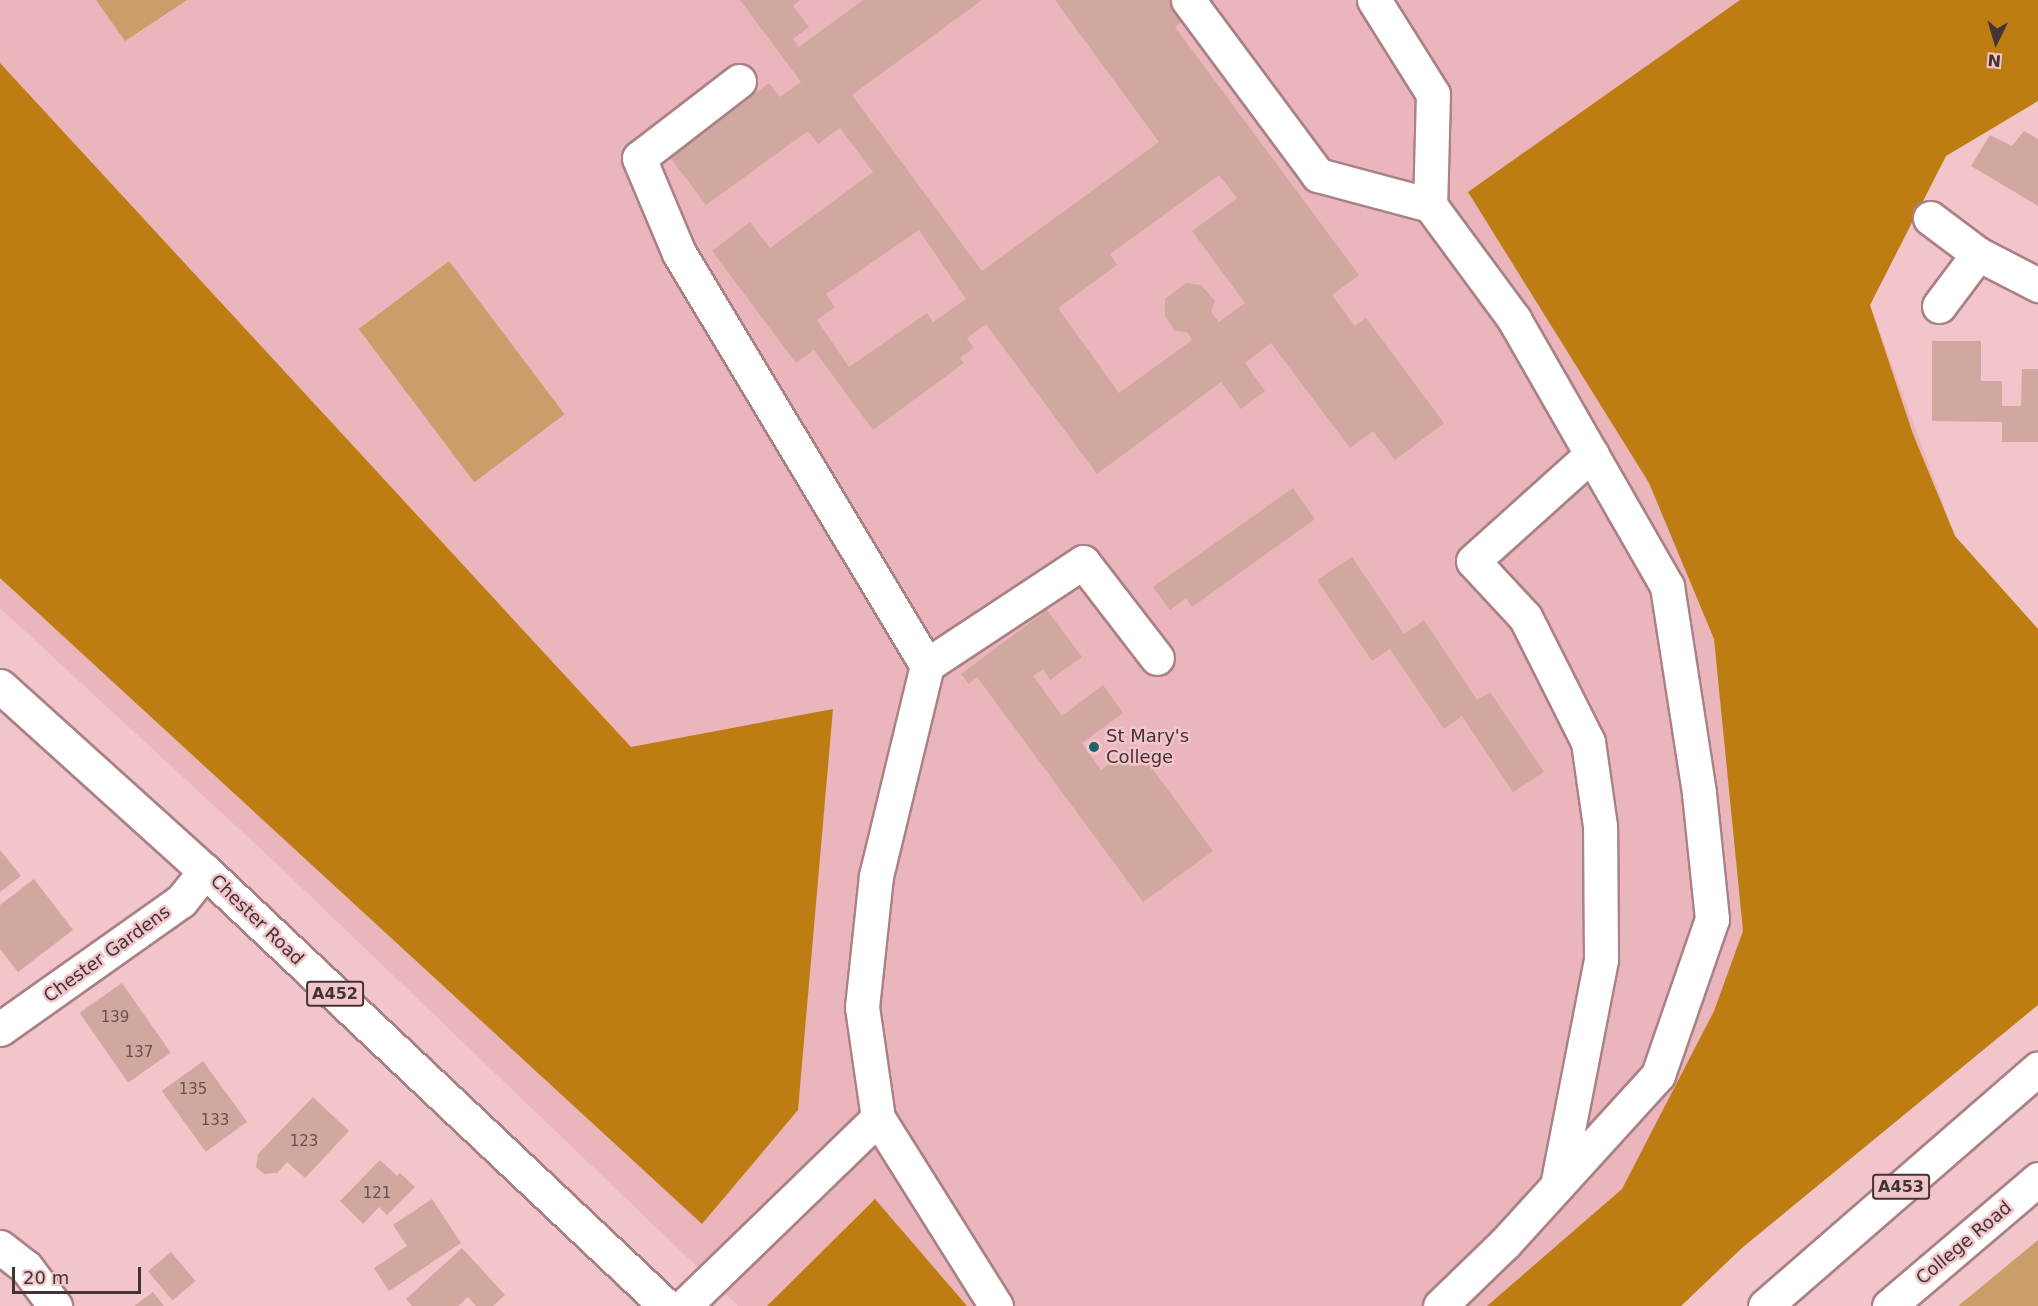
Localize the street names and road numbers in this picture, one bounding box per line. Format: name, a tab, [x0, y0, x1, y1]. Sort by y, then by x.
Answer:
street label: Chester Road	[206, 870, 308, 970]
street label: Chester Gardens	[40, 901, 174, 1007]
road number: A452	[305, 981, 365, 1007]
road number: A453	[1871, 1174, 1931, 1200]
street label: College Road	[1912, 1197, 2016, 1289]

